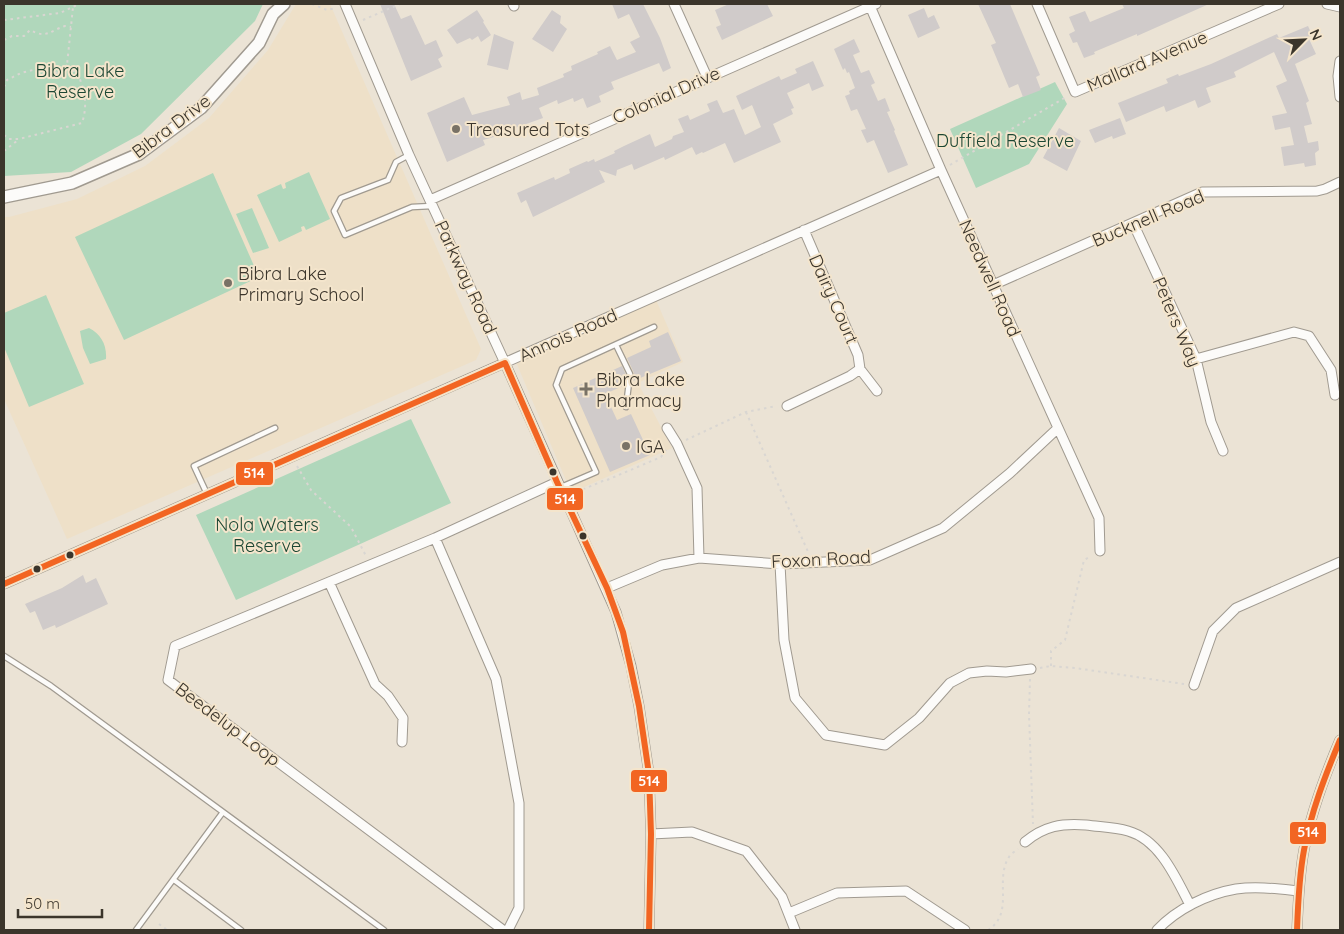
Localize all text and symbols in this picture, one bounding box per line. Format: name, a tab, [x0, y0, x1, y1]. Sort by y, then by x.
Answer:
north arrow	[1279, 15, 1329, 65]
street label: Mallard Avenue	[1083, 25, 1211, 97]
text: N	[1306, 26, 1326, 43]
park label: Bibra Lake Reserve	[36, 59, 124, 103]
street label: Colonial Drive	[609, 61, 723, 129]
street label: Bibra Drive	[127, 89, 215, 163]
place label: Treasured Tots	[466, 118, 589, 141]
marker: Treasured Tots	[450, 123, 462, 135]
park label: Duffield Reserve	[936, 129, 1074, 152]
street label: Bucknell Road	[1089, 184, 1207, 252]
street label: Needwell Road	[954, 216, 1026, 340]
street label: Parkway Road	[430, 217, 502, 337]
street label: Dairy Court	[804, 251, 864, 347]
place label: Bibra Lake Primary School	[238, 262, 364, 306]
street label: Peters Way	[1148, 274, 1206, 370]
marker: Bibra Lake Primary School	[222, 277, 234, 289]
street label: Annois Road	[515, 303, 621, 367]
place label: Bibra Lake Pharmacy	[596, 368, 685, 412]
marker: Bibra Lake Pharmacy	[580, 383, 592, 395]
place label: IGA	[636, 435, 665, 458]
marker: IGA	[620, 440, 632, 452]
line badge: 514	[235, 461, 274, 486]
text: 514	[243, 464, 265, 482]
unlabelled marker	[548, 467, 558, 477]
line badge: 514	[546, 487, 584, 511]
text: 514	[554, 490, 576, 508]
park label: Nola Waters Reserve	[215, 513, 319, 557]
unlabelled marker	[578, 531, 588, 541]
street label: Foxon Road	[770, 545, 872, 573]
unlabelled marker	[65, 550, 75, 560]
unlabelled marker	[32, 564, 42, 574]
street label: Beedelup Loop	[171, 677, 285, 771]
line badge: 514	[630, 769, 668, 793]
text: 514	[638, 772, 660, 790]
line badge: 514	[1289, 821, 1327, 845]
text: 514	[1297, 823, 1319, 841]
scale bar	[18, 886, 101, 918]
text: 50 m	[25, 894, 60, 913]

